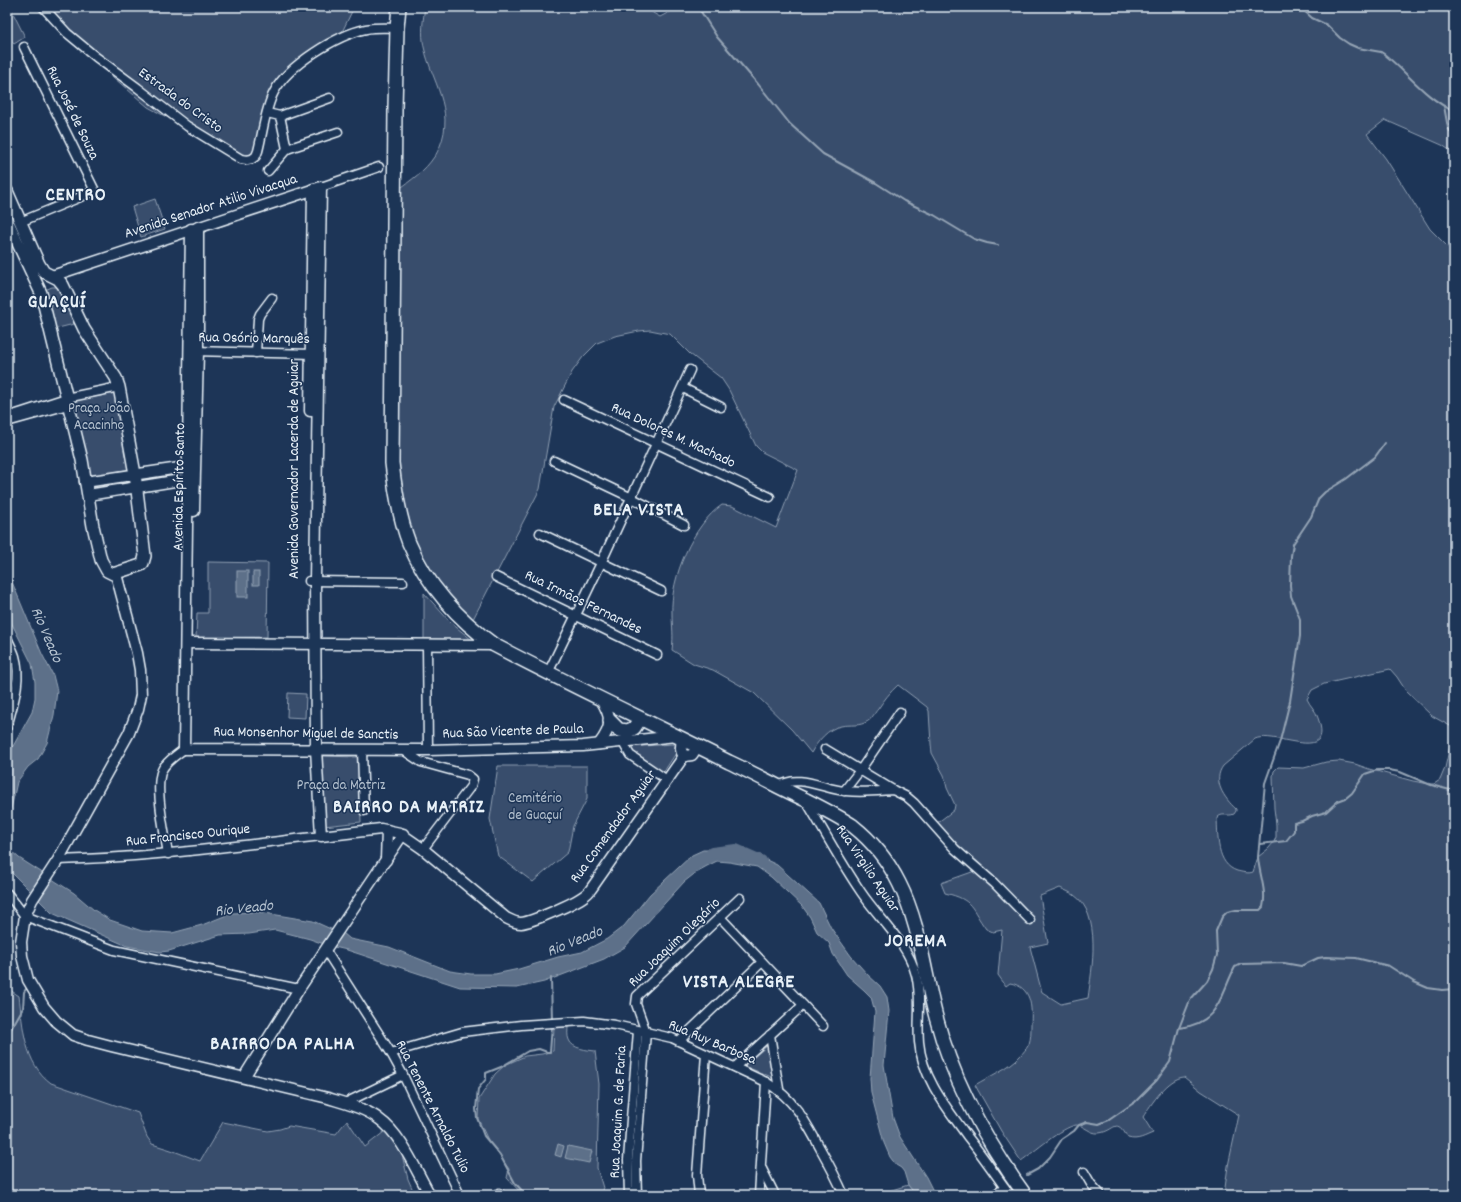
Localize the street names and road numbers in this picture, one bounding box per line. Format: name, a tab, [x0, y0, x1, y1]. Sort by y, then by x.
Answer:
street label: Rua José de Souza	[40, 62, 105, 165]
street label: Estrada do Cristo	[133, 63, 227, 140]
street label: Avenida Senador Atilio Vivacqua	[122, 168, 301, 245]
street label: Rua Osório Marquês	[198, 327, 310, 351]
street label: Avenida Governador Lacerda de Aguiar	[284, 359, 306, 579]
street label: Rua Dolores M. Machado	[607, 398, 739, 475]
street label: Avenida Espírito Santo	[168, 423, 192, 551]
street label: Rua Irmãos Fernandes	[520, 565, 646, 641]
street label: Rua São Vicente de Paula	[442, 719, 585, 745]
street label: Rua Monsenhor Miguel de Sanctis	[213, 721, 399, 747]
street label: Rua Comendador Aguiar	[565, 765, 663, 888]
street label: Rua Francisco Ourique	[125, 818, 252, 853]
street label: Rua Virgilio Aguiar	[829, 821, 905, 918]
street label: Rua Joaquim Olegário	[624, 893, 726, 993]
street label: Rua Ruy Barbosa	[665, 1015, 760, 1072]
street label: Rua Tenente Arnaldo Tulio	[389, 1037, 475, 1178]
street label: Rua Joaquim G. de Faria	[605, 1044, 634, 1179]

